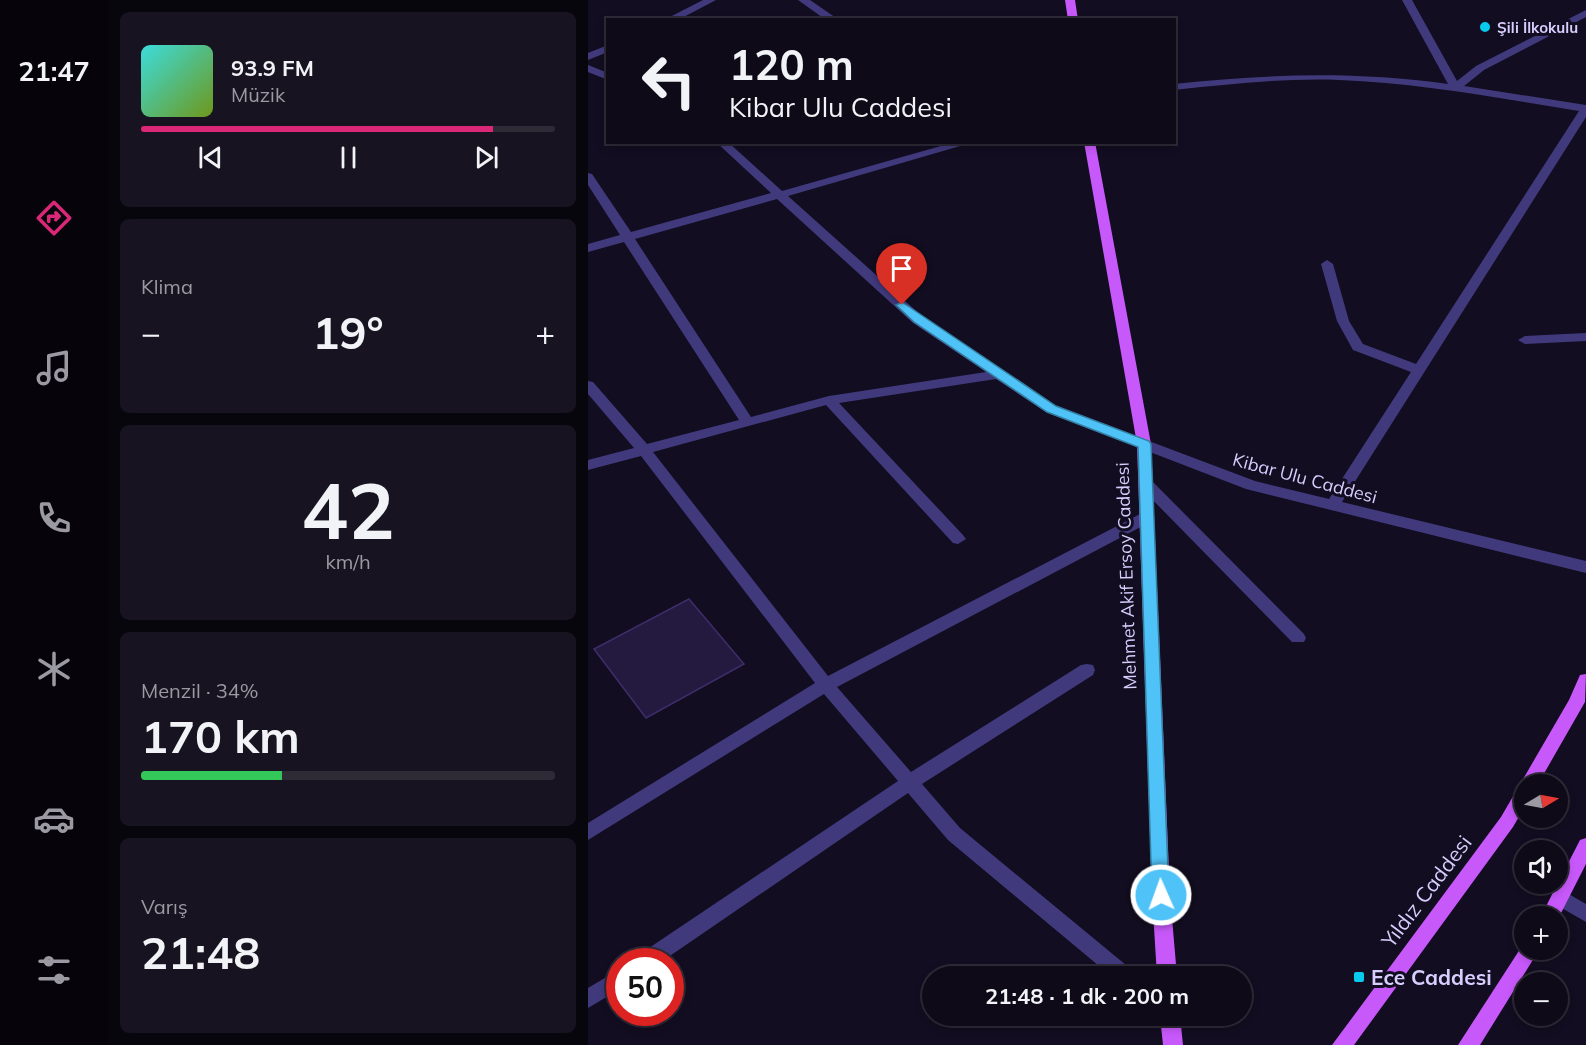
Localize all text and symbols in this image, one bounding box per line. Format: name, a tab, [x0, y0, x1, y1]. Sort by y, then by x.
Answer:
place label: Şili İlkokulu	[1497, 18, 1578, 37]
marker: Şili İlkokulu	[1478, 20, 1492, 34]
text: 120 m	[729, 38, 854, 91]
icon: left	[630, 42, 708, 120]
text: 21:47	[18, 54, 90, 88]
text: 93.9 FM	[231, 54, 314, 82]
text: Müzik	[231, 82, 285, 107]
text: Kibar Ulu Caddesi	[729, 90, 952, 124]
icon: previous	[194, 141, 227, 174]
icon: pause	[332, 141, 365, 174]
icon: next	[470, 141, 503, 174]
icon: directions	[33, 197, 75, 239]
pin	[876, 243, 927, 305]
icon: arrive	[885, 252, 918, 285]
text: Klima	[141, 274, 193, 299]
text: 19°	[312, 304, 384, 360]
text: −	[141, 312, 161, 353]
text: +	[535, 312, 555, 353]
icon: music	[33, 347, 75, 389]
street label: Kibar Ulu Caddesi	[1230, 448, 1380, 508]
text: 42	[301, 461, 395, 559]
street label: Mehmet Akif Ersoy Caddesi	[1111, 462, 1141, 690]
icon: phone	[33, 497, 75, 539]
text: km/h	[325, 549, 371, 574]
icon: climate	[33, 648, 75, 690]
text: Menzil · 34%	[141, 678, 259, 703]
text: 170 km	[141, 708, 300, 764]
north arrow	[1514, 774, 1568, 828]
map controls	[1514, 774, 1568, 1026]
icon: car	[33, 798, 75, 840]
street label: Yıldız Caddesi	[1375, 830, 1477, 953]
button: sound	[1514, 840, 1568, 894]
position arrow	[1129, 863, 1193, 927]
text: Varış	[141, 894, 188, 919]
button: +	[1514, 906, 1568, 960]
text: 21:48	[141, 924, 260, 980]
speed limit sign: 50	[606, 948, 684, 1026]
icon: filters	[33, 949, 75, 991]
place label: Ece Caddesi	[1371, 964, 1492, 990]
marker: Ece Caddesi	[1352, 970, 1366, 984]
button: −	[1514, 972, 1568, 1026]
text: 21:48 · 1 dk · 200 m	[985, 982, 1189, 1010]

